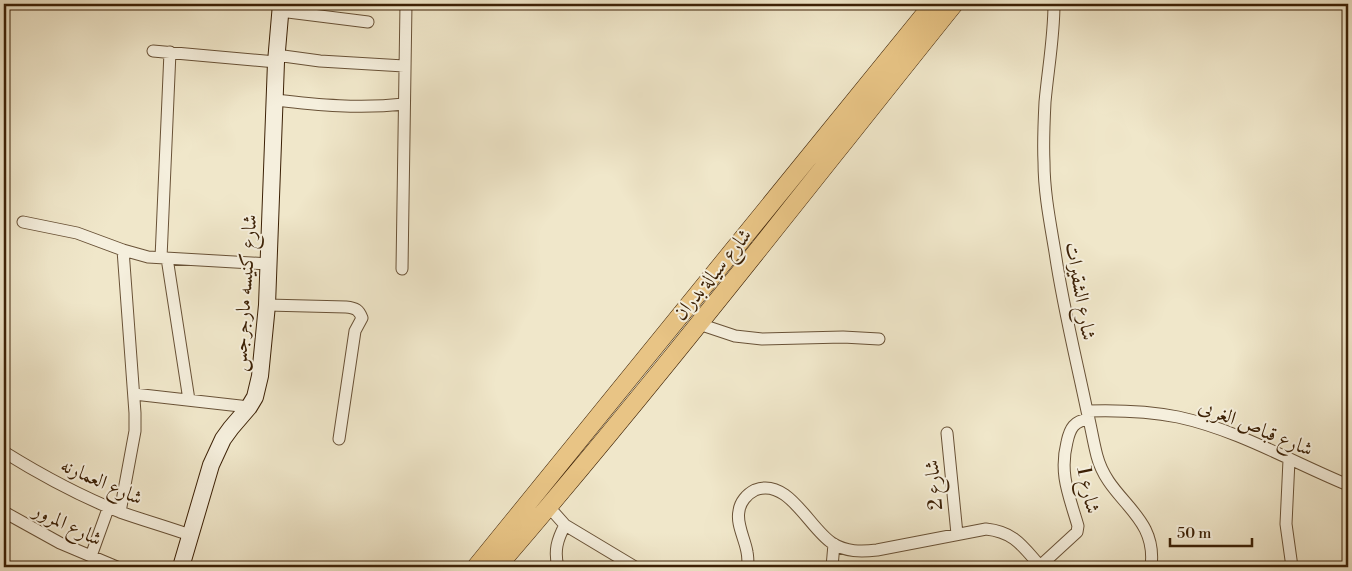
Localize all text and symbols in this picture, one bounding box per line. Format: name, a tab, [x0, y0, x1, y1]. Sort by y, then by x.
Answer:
street label: شارع كنيسه مارجرجس	[228, 214, 267, 373]
street label: شارع سيالة بدران	[668, 224, 761, 329]
street label: شارع الشقيرات	[1055, 240, 1100, 343]
street label: شارع قباص الغربى	[1193, 394, 1316, 466]
street label: شارع العمارنه	[55, 453, 146, 515]
street label: شارع 2	[920, 458, 953, 511]
street label: شارع 1	[1066, 464, 1105, 517]
street label: شارع المرور	[25, 497, 106, 556]
scale bar	[1170, 516, 1252, 548]
text: 50 m	[1177, 524, 1211, 543]

